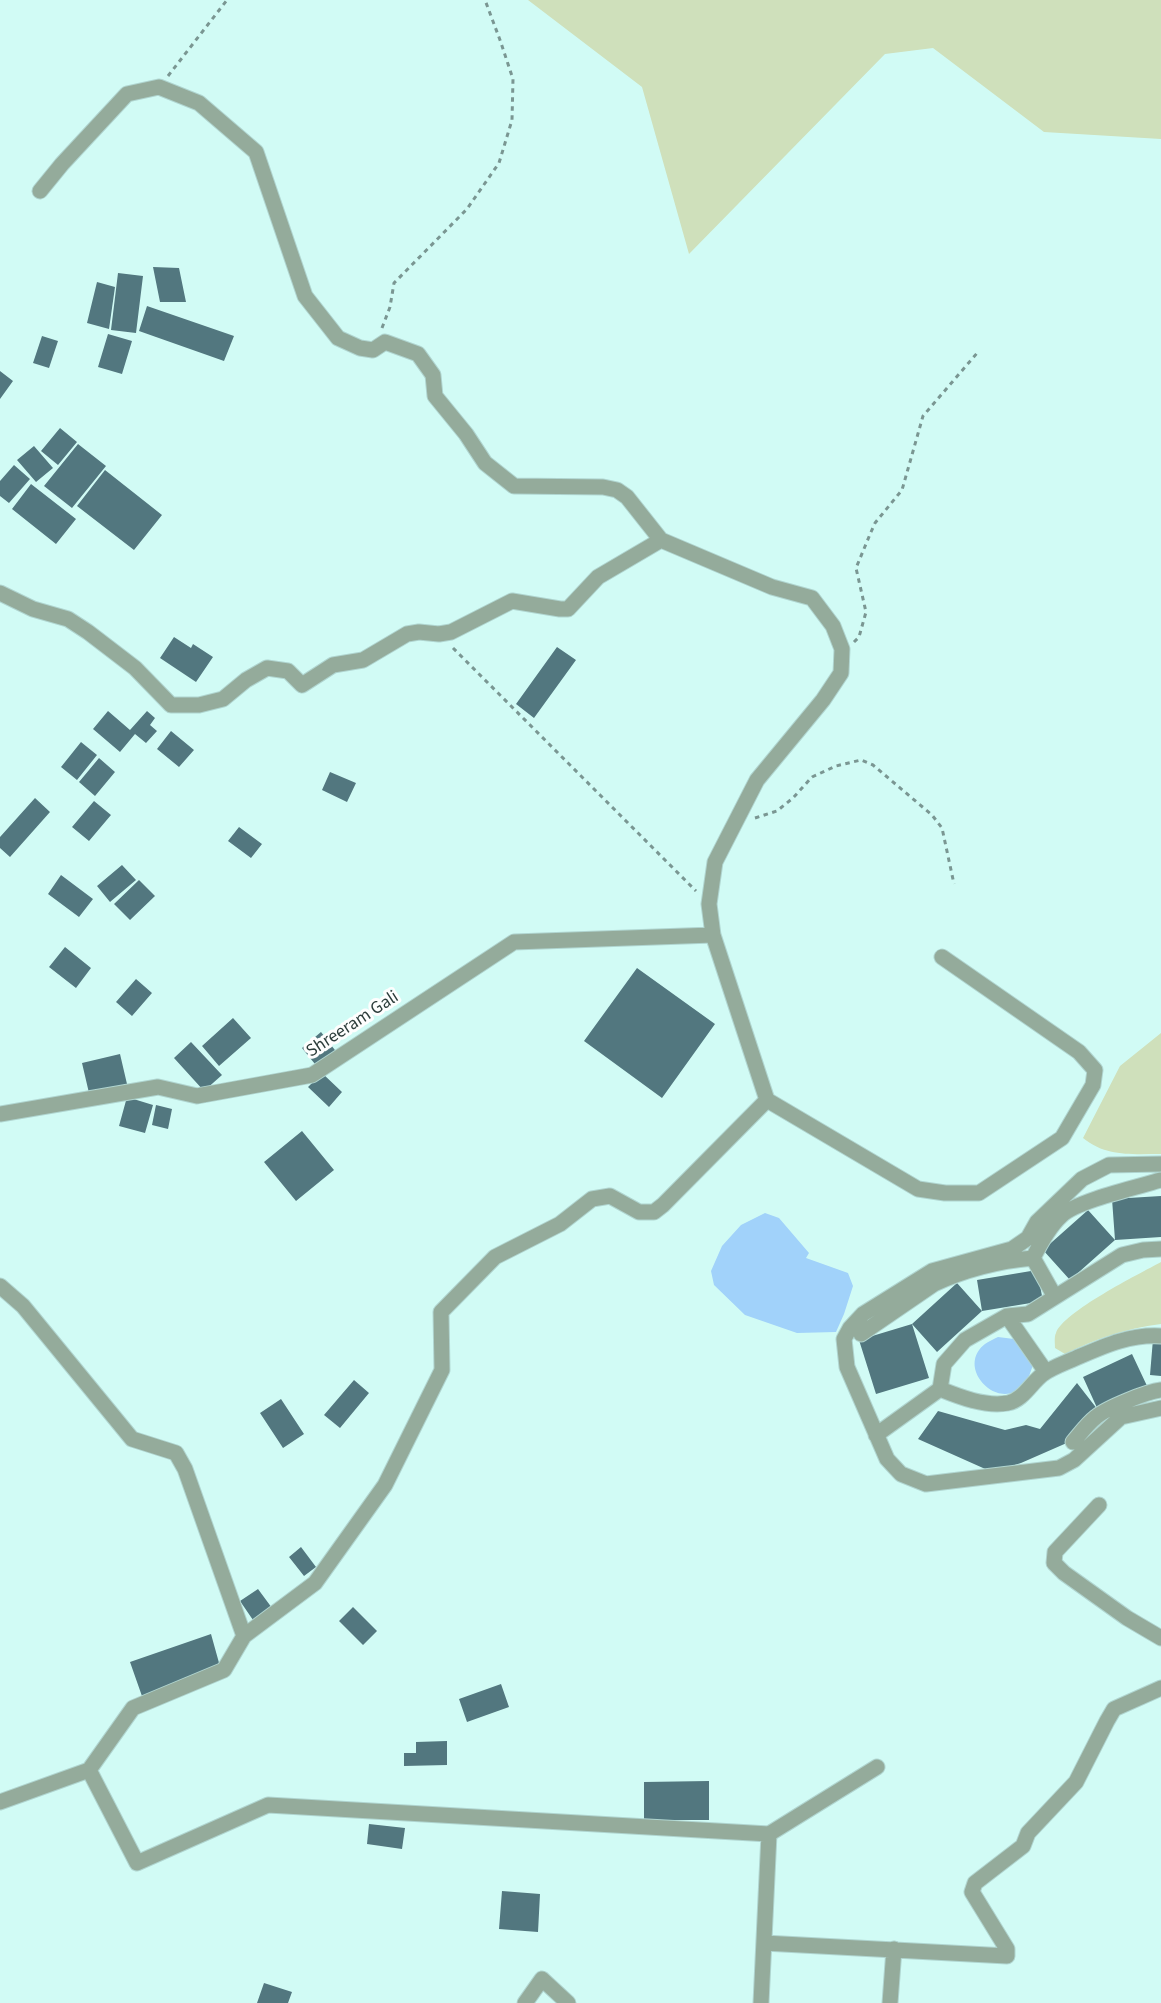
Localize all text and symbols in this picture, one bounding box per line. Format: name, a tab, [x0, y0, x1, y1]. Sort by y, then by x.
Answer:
street label: Shreeram Gali	[303, 987, 403, 1063]

